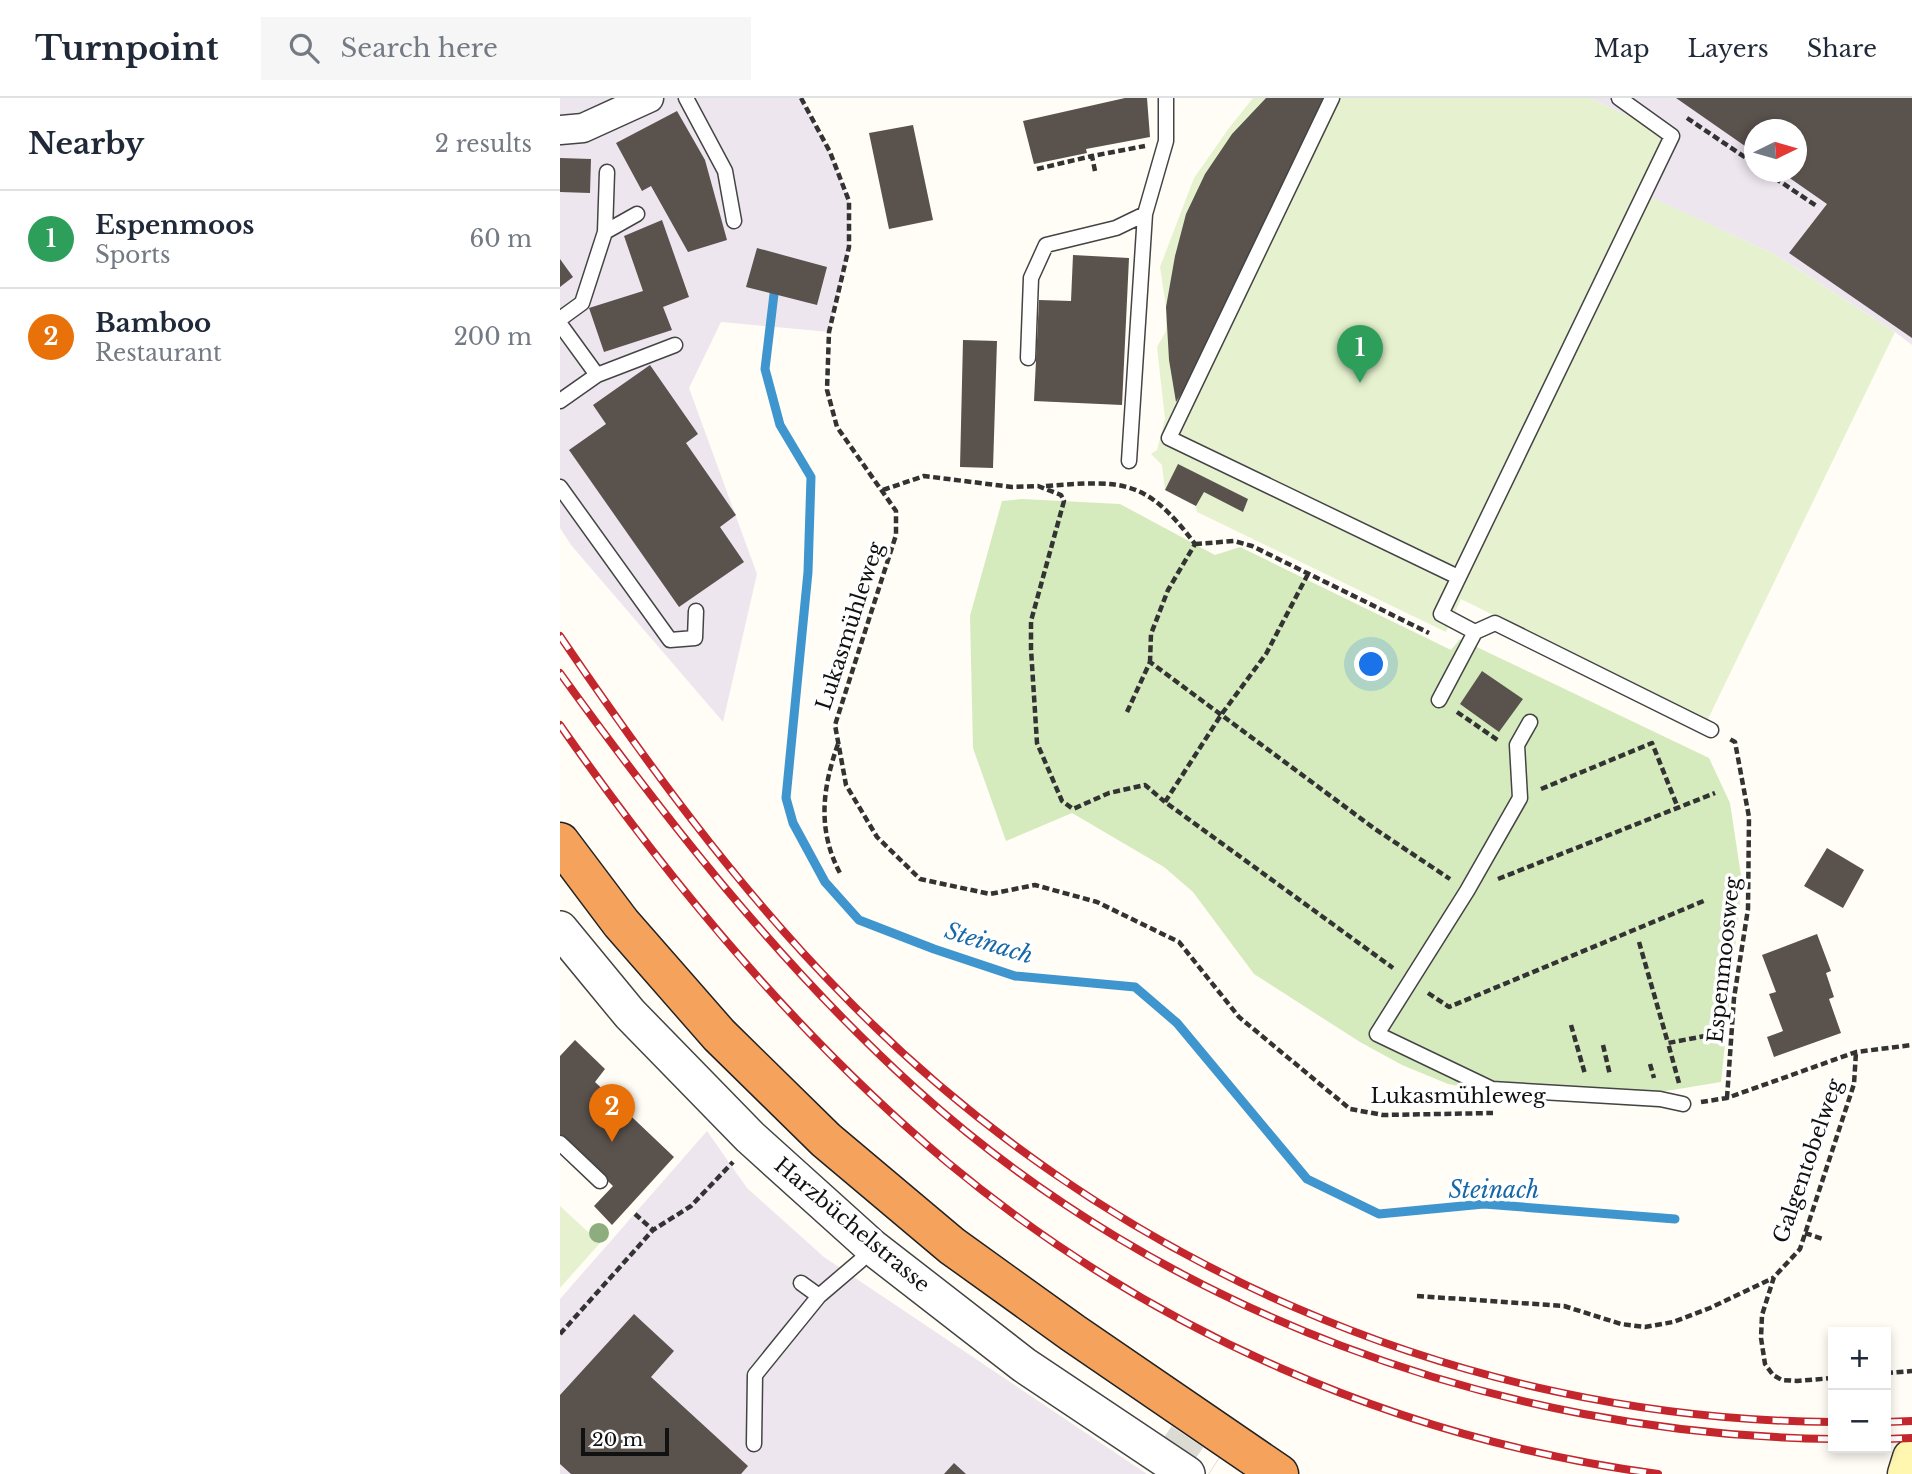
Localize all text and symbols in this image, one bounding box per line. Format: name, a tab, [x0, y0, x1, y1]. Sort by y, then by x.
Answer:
search box	[261, 17, 751, 80]
text: Turnpoint	[35, 28, 219, 69]
icon: search	[285, 29, 323, 67]
text: Search here	[341, 32, 498, 64]
text: Map	[1594, 34, 1650, 63]
text: Layers	[1688, 34, 1769, 63]
text: Share	[1807, 34, 1877, 63]
north arrow	[1744, 119, 1807, 182]
text: Nearby	[28, 125, 144, 162]
text: 2 results	[435, 130, 532, 158]
text: Espenmoos	[95, 209, 254, 241]
text: 1	[46, 225, 56, 253]
text: 60 m	[470, 225, 532, 253]
text: Sports	[95, 241, 171, 269]
text: Bamboo	[95, 307, 211, 339]
text: 2	[44, 323, 58, 351]
text: 200 m	[454, 323, 532, 351]
pin: 1	[1337, 325, 1383, 383]
text: Restaurant	[95, 339, 222, 367]
street label: Lukasmühleweg	[811, 538, 890, 713]
your location	[1354, 647, 1388, 681]
street label: Espenmoosweg	[1702, 875, 1746, 1044]
water label: Steinach	[941, 916, 1037, 970]
street label: Galgentobelweg	[1768, 1075, 1848, 1247]
street label: Lukasmühleweg	[1370, 1083, 1546, 1109]
pin: 2	[589, 1084, 635, 1142]
street label: Harzbüchelstrasse	[769, 1152, 935, 1298]
water label: Steinach	[1449, 1176, 1539, 1204]
map controls	[1828, 1327, 1891, 1453]
button: +	[1828, 1327, 1891, 1390]
button: −	[1828, 1390, 1891, 1453]
scale bar	[581, 1425, 668, 1457]
text: 20 m	[592, 1428, 643, 1451]

